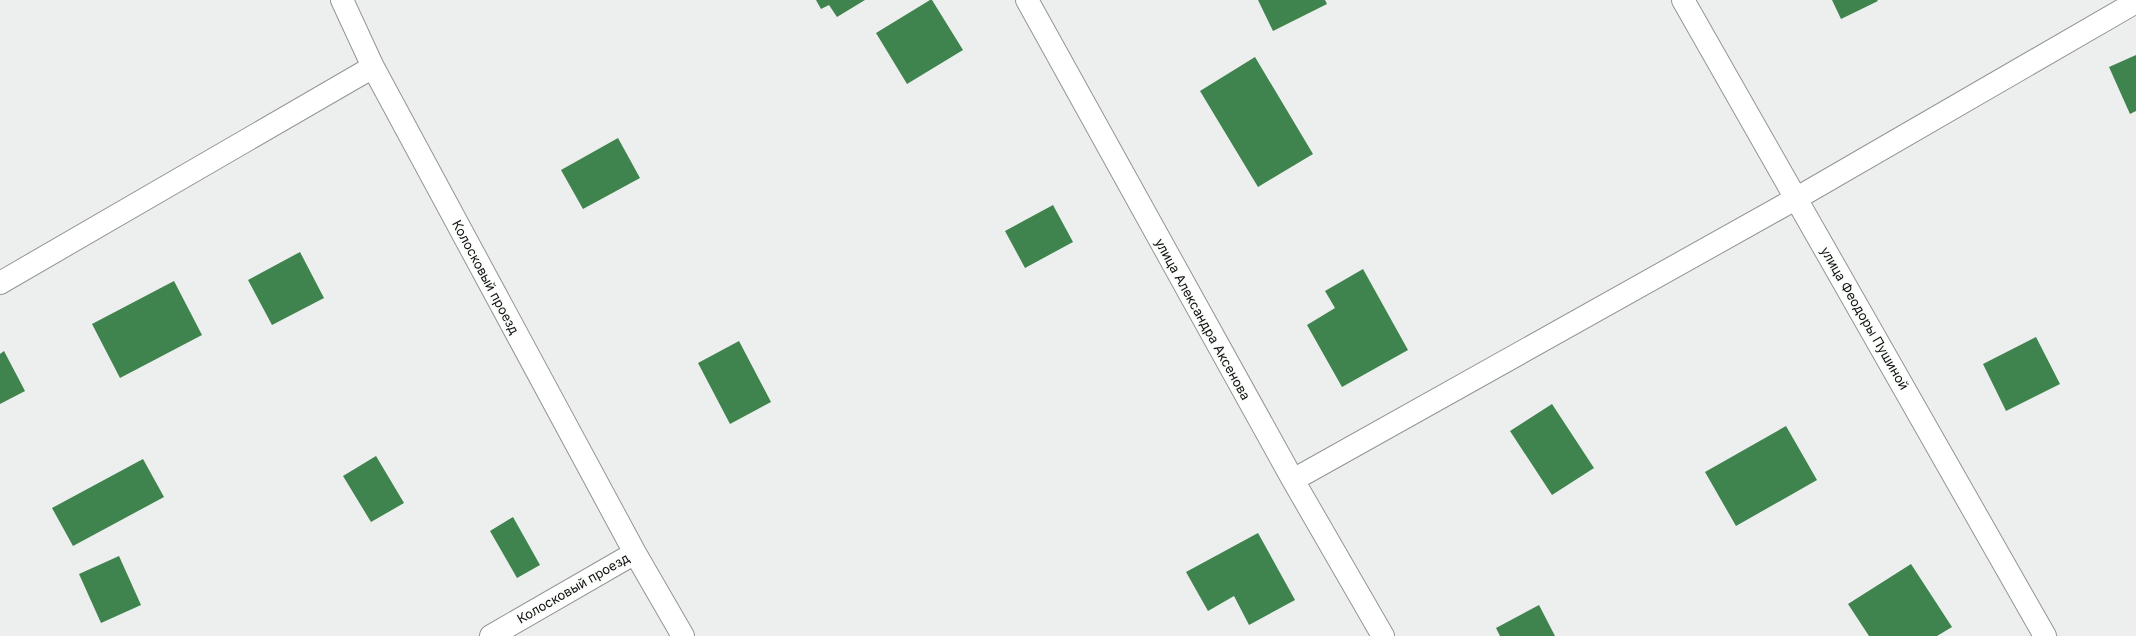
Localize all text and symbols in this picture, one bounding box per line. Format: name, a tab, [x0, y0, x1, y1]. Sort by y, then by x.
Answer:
street label: Колосковый проезд	[449, 217, 523, 337]
street label: улица Александра Аксенова	[1152, 236, 1254, 402]
street label: улица Феодоры Пушиной	[1817, 244, 1913, 392]
street label: Колосковый проезд	[514, 549, 632, 627]

